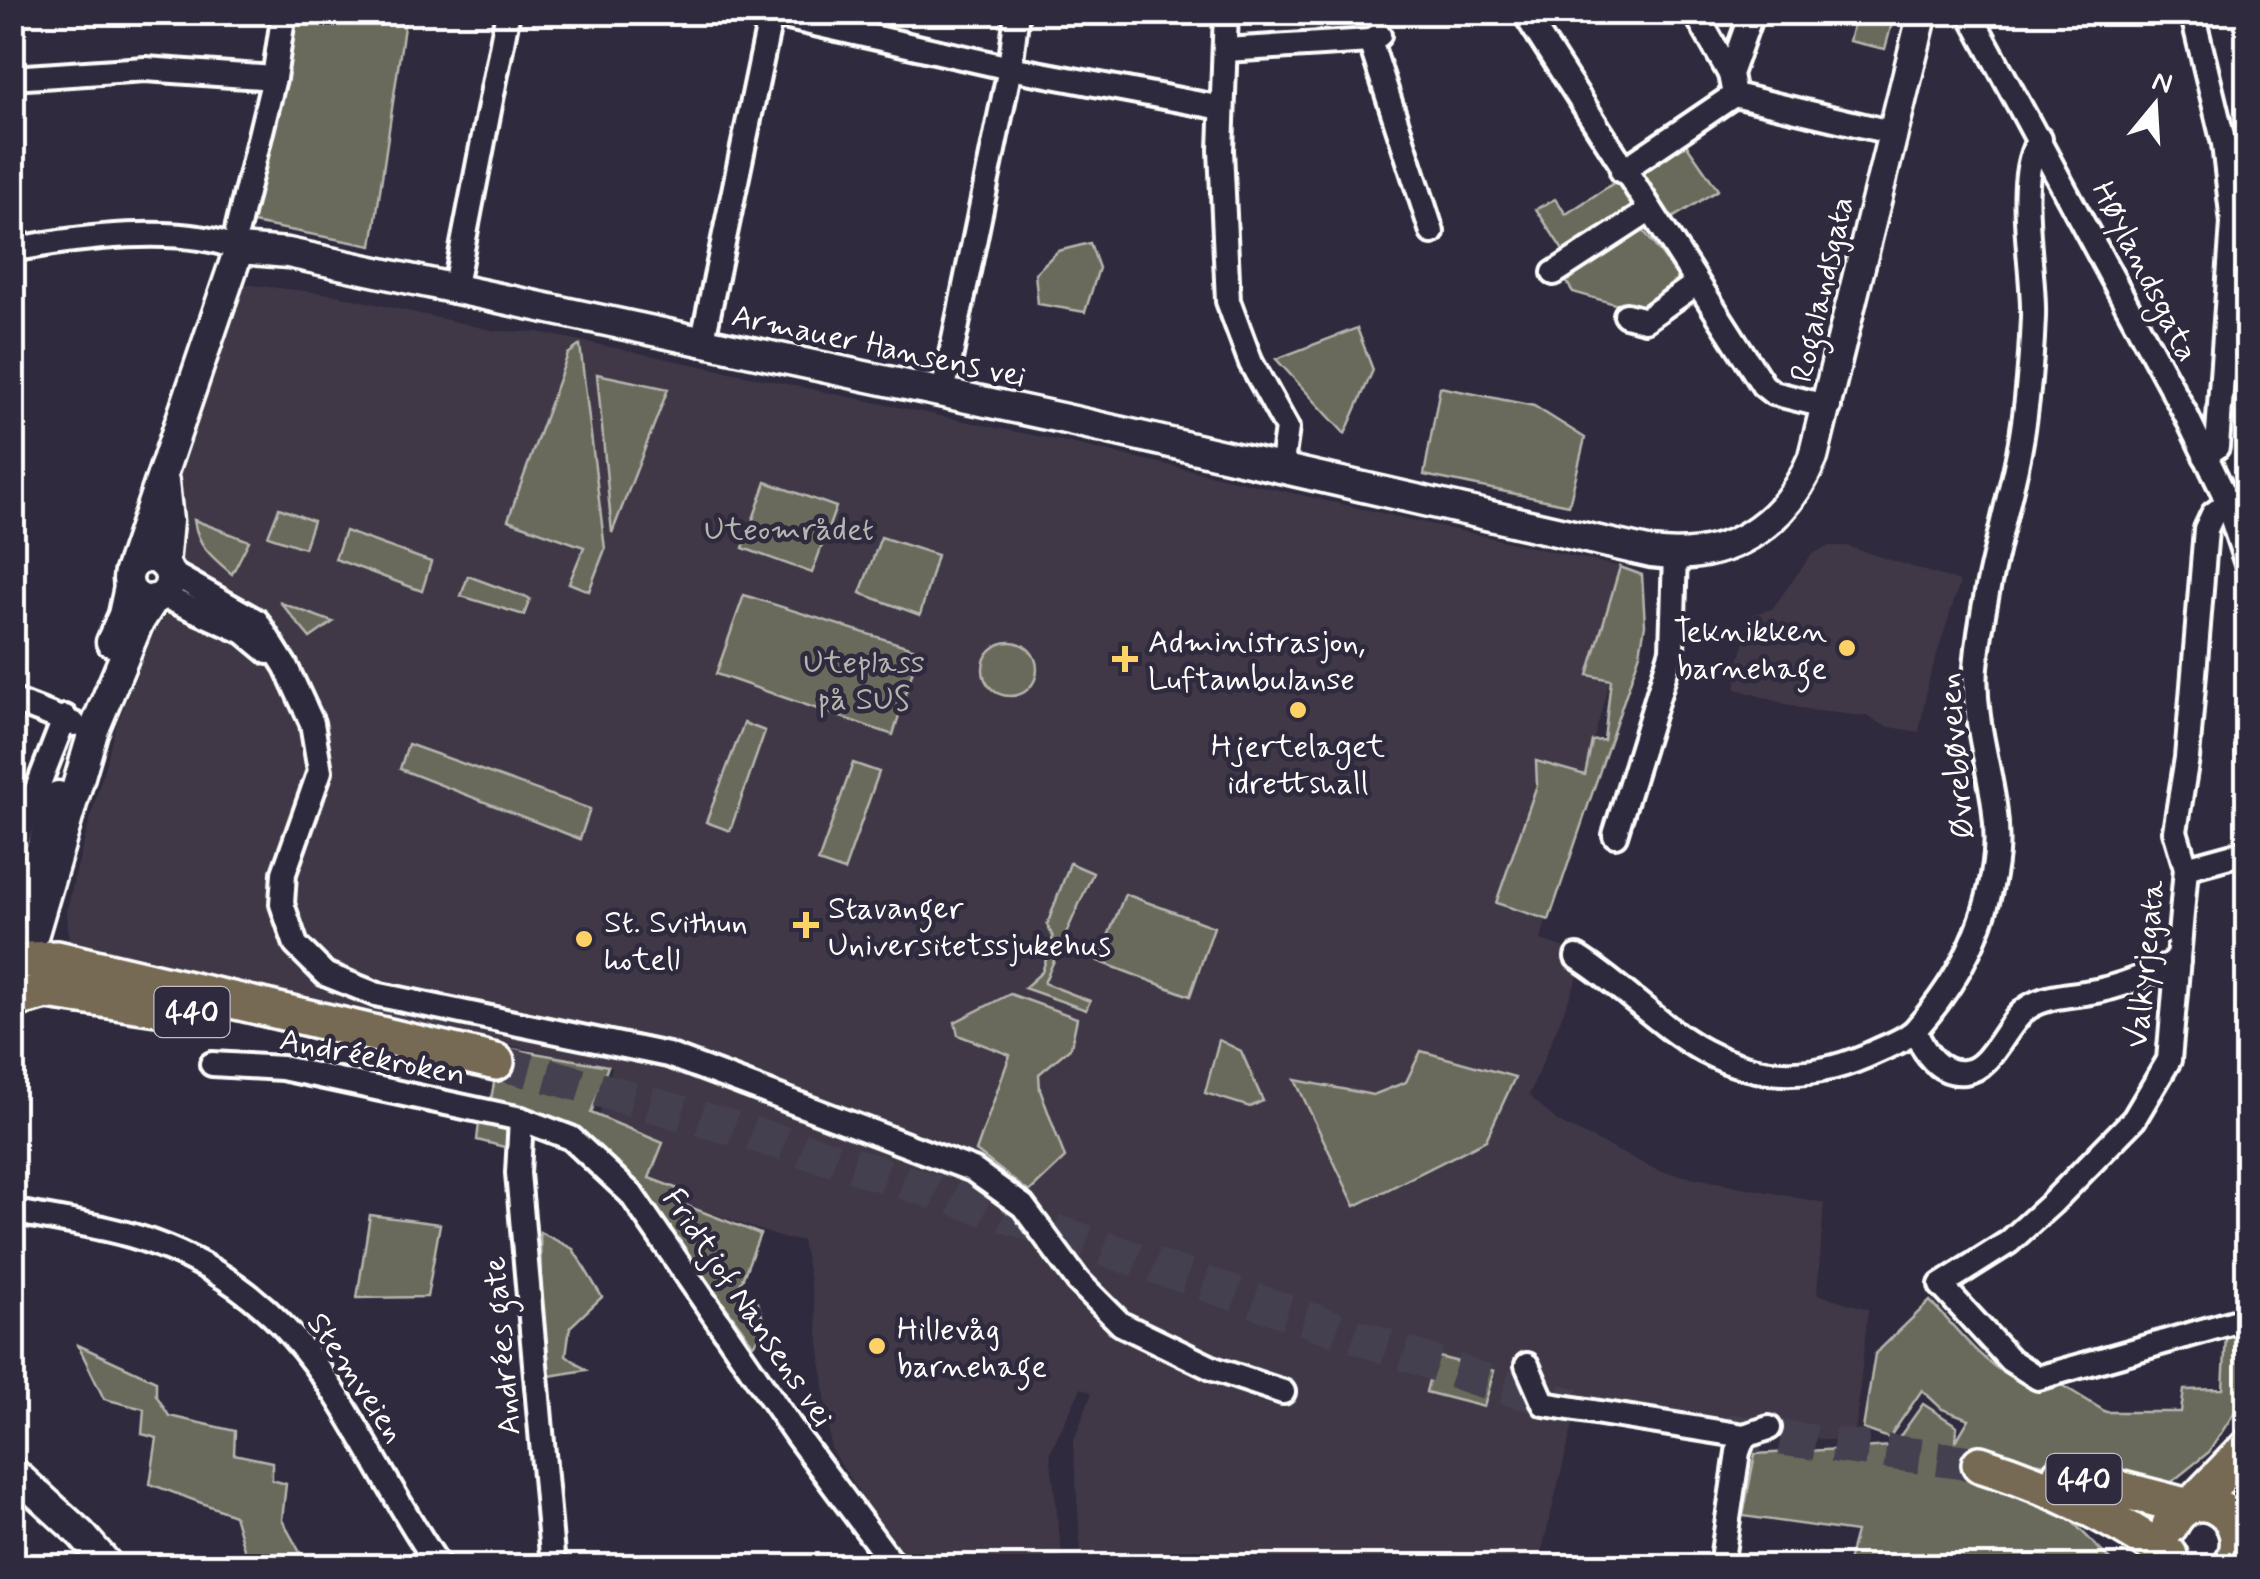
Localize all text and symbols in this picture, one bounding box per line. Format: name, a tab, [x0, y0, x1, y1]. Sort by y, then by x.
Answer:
north arrow	[2105, 55, 2205, 155]
text: N	[2147, 63, 2177, 104]
street label: Høylandsgata	[2079, 175, 2208, 370]
street label: Rogalandsgata	[1781, 193, 1868, 387]
street label: Armauer Hansens vei	[728, 295, 1029, 399]
park label: Uteområdet	[704, 509, 874, 551]
place label: Teknikken barnehage	[1674, 611, 1827, 693]
place label: Administrasjon, Luftambulanse	[1148, 622, 1365, 701]
marker: Teknikken barnehage	[1836, 637, 1858, 659]
park label: Uteplass på SUS	[803, 642, 925, 721]
marker: Administrasjon, Luftambulanse	[1112, 646, 1138, 672]
street label: Øvrebøveien	[1929, 671, 1985, 841]
marker: Hjertelaget idrettshall	[1287, 699, 1309, 721]
place label: Hjertelaget idrettshall	[1211, 726, 1385, 805]
street label: Valkyrjegata	[2116, 877, 2176, 1050]
place label: Stavanger Universitetssjukehus	[828, 888, 1111, 967]
place label: St. Svithun hotell	[604, 902, 748, 981]
marker: Stavanger Universitetssjukehus	[793, 912, 819, 938]
marker: St. Svithun hotell	[573, 928, 595, 950]
road number: 440	[154, 987, 230, 1037]
street label: Andréekroken	[276, 1019, 469, 1097]
street label: Fridtjof Nansens vei	[652, 1180, 843, 1436]
street label: Andrées gate	[474, 1254, 535, 1437]
street label: Stemveien	[296, 1305, 414, 1452]
place label: Hillevåg barnehage	[897, 1309, 1047, 1391]
marker: Hillevåg barnehage	[866, 1335, 888, 1357]
road number: 440	[2046, 1454, 2122, 1504]

